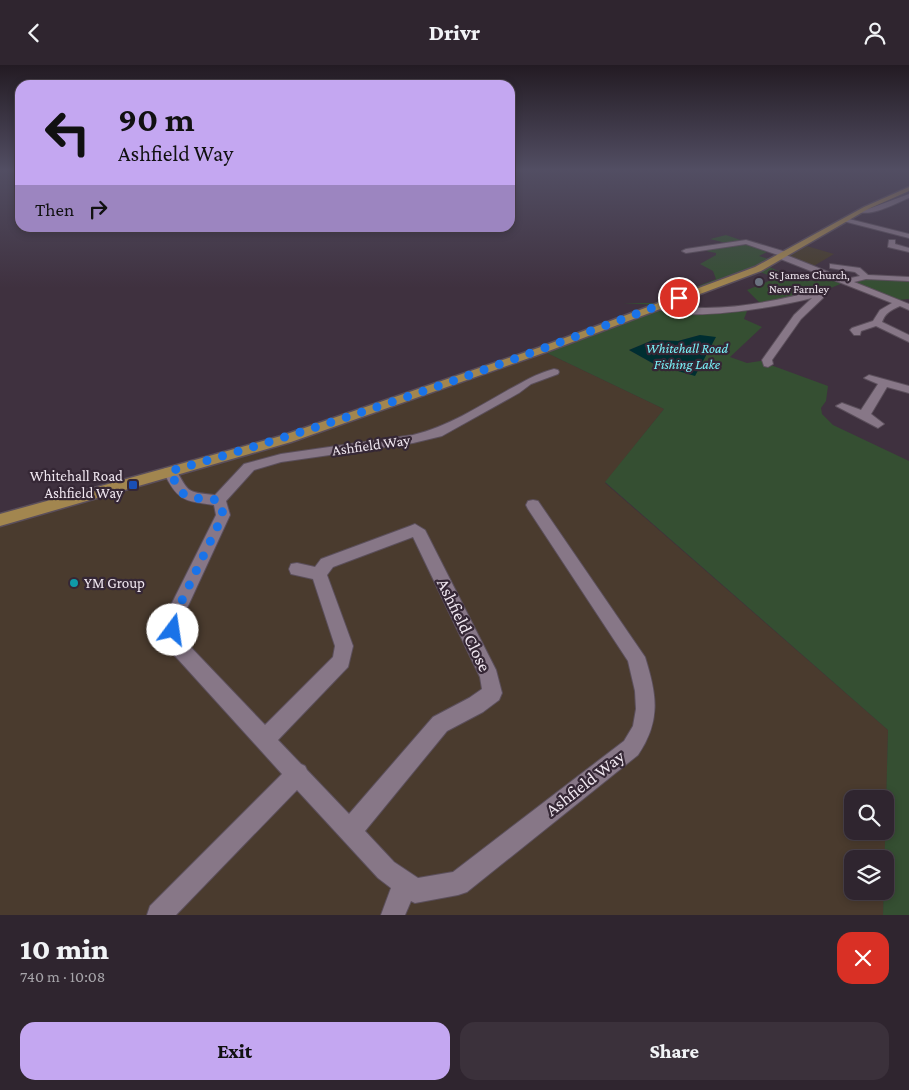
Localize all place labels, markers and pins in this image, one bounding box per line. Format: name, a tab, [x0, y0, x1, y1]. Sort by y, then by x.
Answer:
place label: St James Church, New Farnley	[769, 268, 850, 296]
marker: St James Church, New Farnley	[753, 276, 765, 288]
pin	[658, 277, 700, 319]
place label: Whitehall Road Ashfield Way	[30, 468, 123, 502]
marker: Whitehall Road Ashfield Way	[127, 479, 139, 491]
place label: YM Group	[84, 575, 145, 592]
marker: YM Group	[68, 577, 80, 589]

